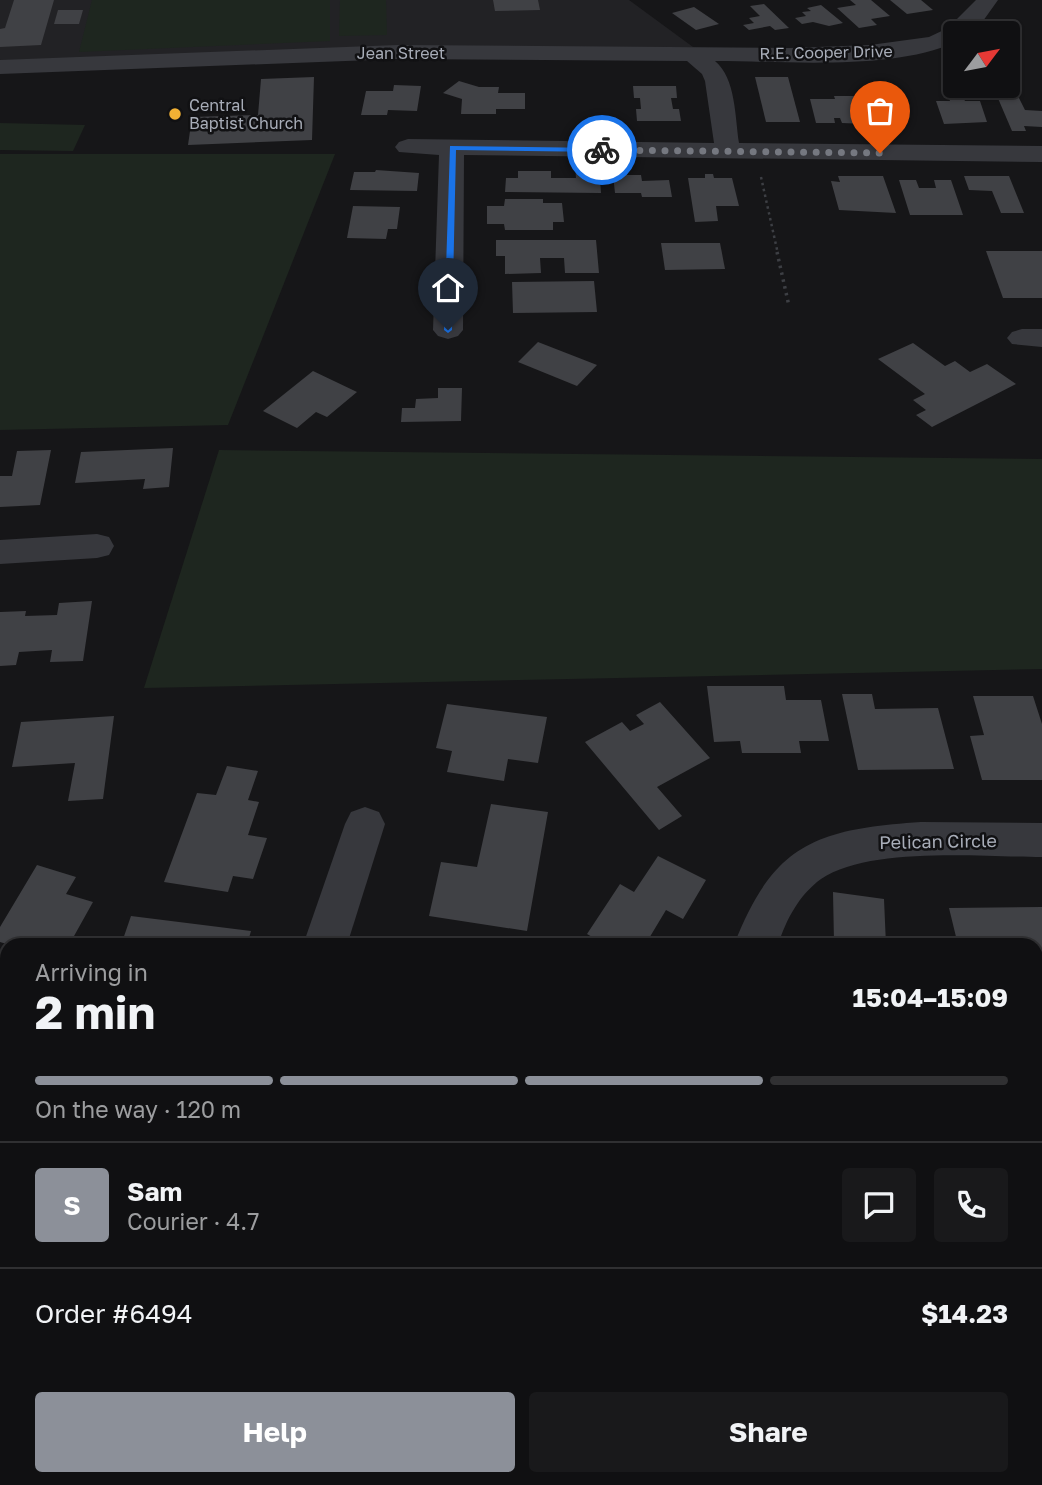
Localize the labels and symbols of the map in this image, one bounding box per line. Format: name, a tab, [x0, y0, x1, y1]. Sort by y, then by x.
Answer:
north arrow	[943, 21, 1020, 98]
street label: R.E. Cooper Drive	[759, 41, 893, 63]
street label: Jean Street	[357, 43, 445, 63]
pin	[850, 81, 910, 153]
place label: Central Baptist Church	[189, 95, 303, 133]
marker: Central Baptist Church	[167, 106, 183, 122]
courier	[567, 115, 637, 185]
pin	[418, 258, 478, 330]
street label: Pelican Circle	[879, 829, 997, 853]

